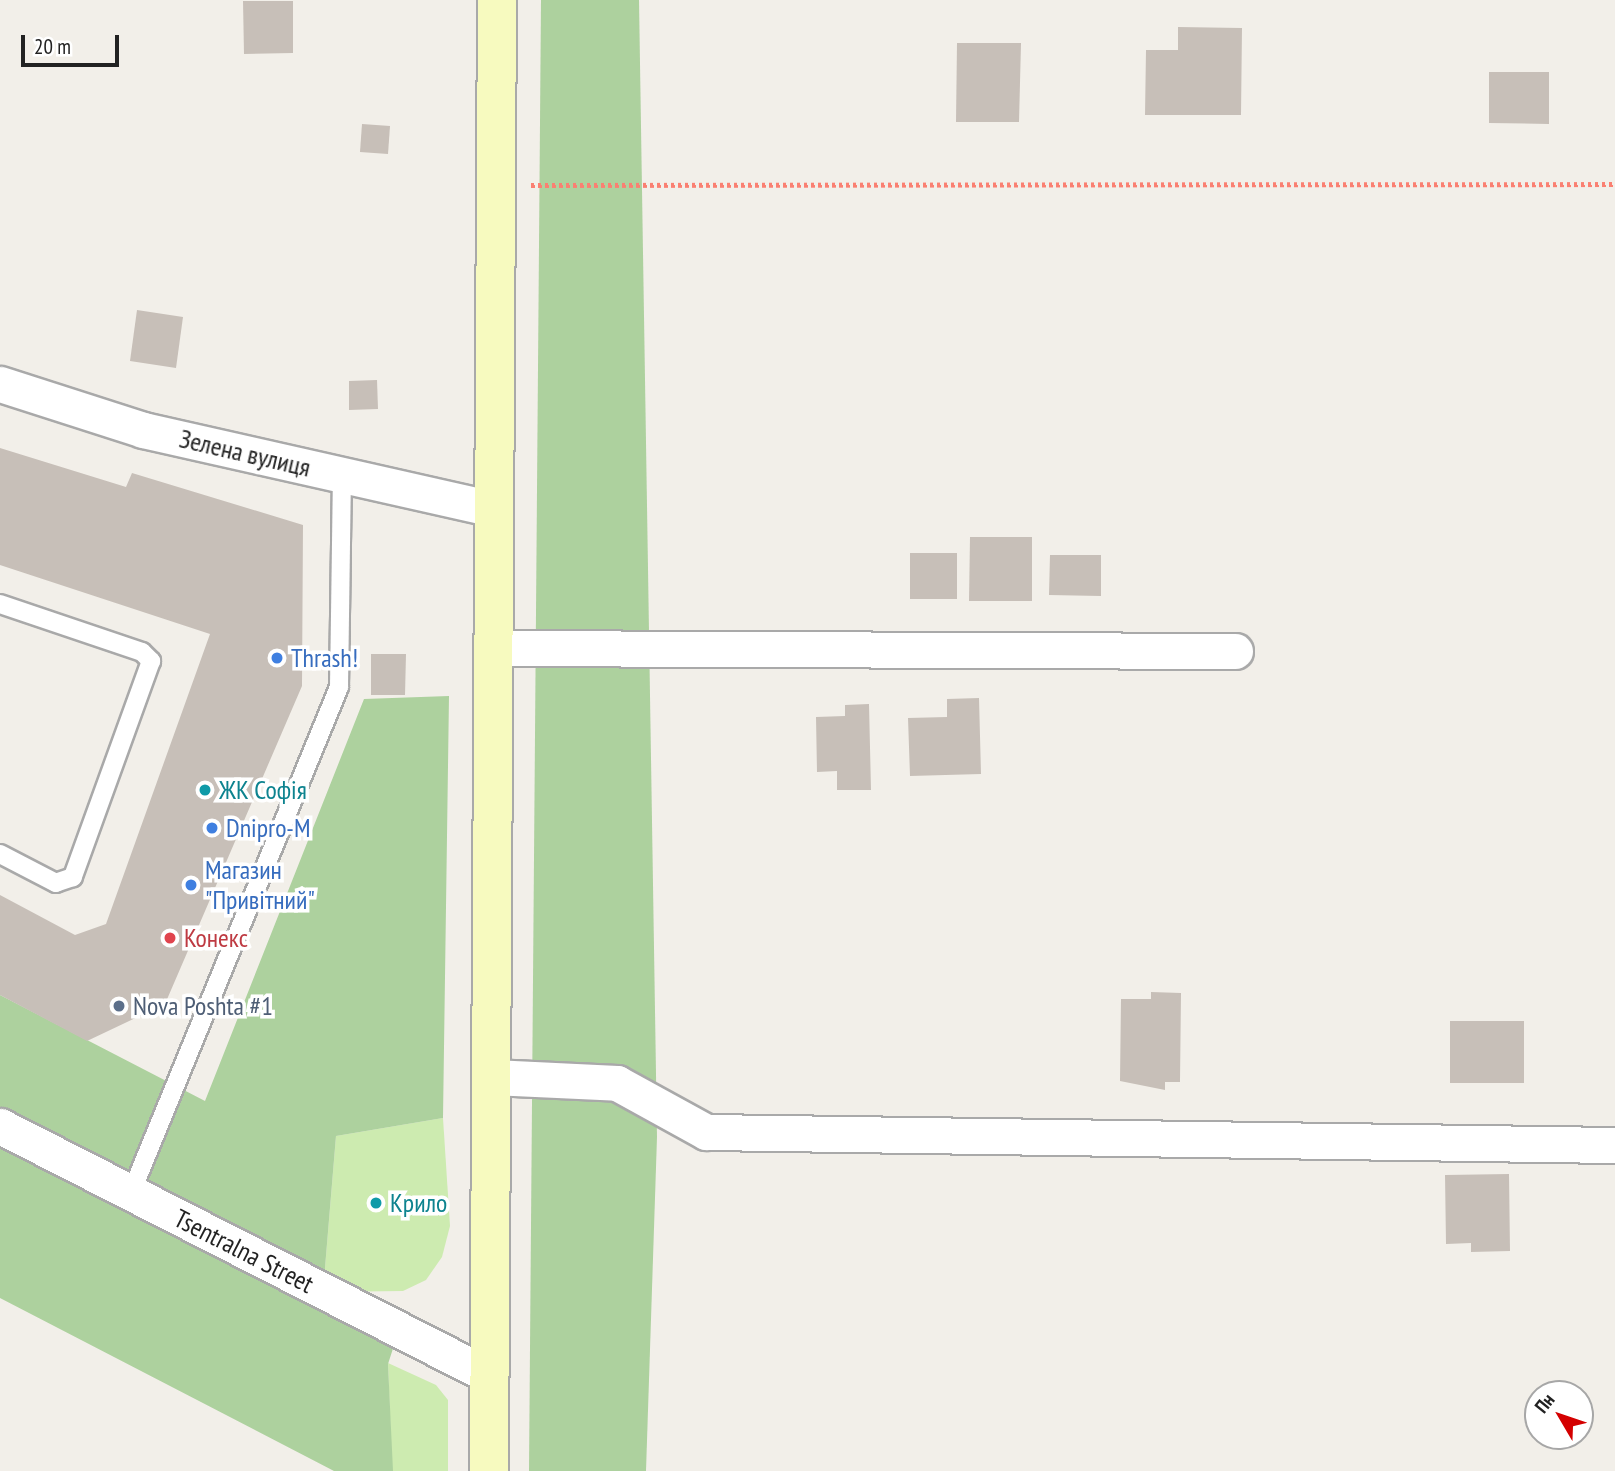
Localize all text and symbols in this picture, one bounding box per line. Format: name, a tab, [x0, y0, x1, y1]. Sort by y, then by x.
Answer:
scale bar	[24, 21, 122, 65]
text: 20 m	[34, 33, 71, 60]
street label: Зелена вулиця	[176, 423, 314, 483]
place label: Thrash!	[291, 642, 358, 674]
marker: Thrash!	[269, 650, 285, 666]
place label: ЖК Софія	[219, 774, 307, 806]
marker: ЖК Софія	[197, 782, 213, 798]
place label: Dnipro-M	[226, 812, 310, 844]
marker: Dnipro-M	[204, 820, 220, 836]
place label: Магазин "Привітний"	[205, 854, 315, 916]
marker: Магазин "Привітний"	[183, 877, 199, 893]
place label: Конекс	[184, 922, 248, 954]
marker: Конекс	[162, 930, 178, 946]
place label: Nova Poshta #1	[133, 990, 273, 1022]
marker: Nova Poshta #1	[111, 998, 127, 1014]
place label: Крило	[390, 1187, 447, 1219]
marker: Крило	[368, 1195, 384, 1211]
street label: Tsentralna Street	[169, 1203, 319, 1299]
north arrow	[1524, 1380, 1594, 1450]
text: Пн	[1529, 1388, 1559, 1418]

